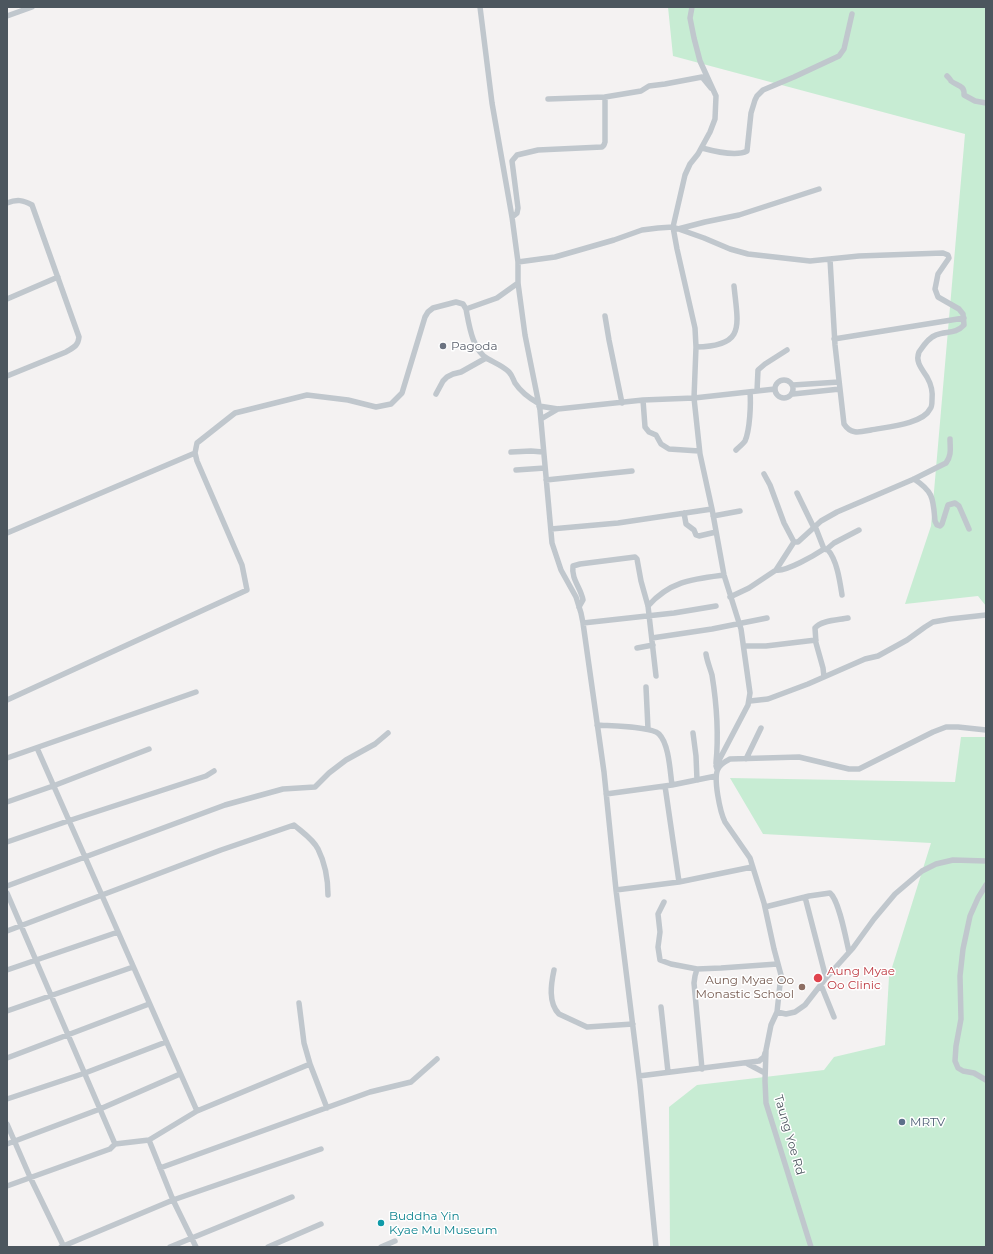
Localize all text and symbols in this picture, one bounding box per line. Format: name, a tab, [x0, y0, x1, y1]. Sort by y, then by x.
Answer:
place label: Pagoda	[451, 339, 497, 353]
marker: Pagoda	[438, 341, 448, 351]
place label: Aung Myae Oo Clinic	[827, 964, 895, 992]
marker: Aung Myae Oo Clinic	[812, 972, 824, 984]
place label: Aung Myae Oo Monastic School	[696, 973, 794, 1001]
marker: Aung Myae Oo Monastic School	[797, 982, 807, 992]
street label: Taung Yoe Rd	[771, 1093, 807, 1177]
place label: MRTV	[910, 1115, 945, 1129]
marker: MRTV	[897, 1117, 907, 1127]
place label: Buddha Yin Kyae Mu Museum	[389, 1209, 497, 1237]
marker: Buddha Yin Kyae Mu Museum	[376, 1218, 386, 1228]

